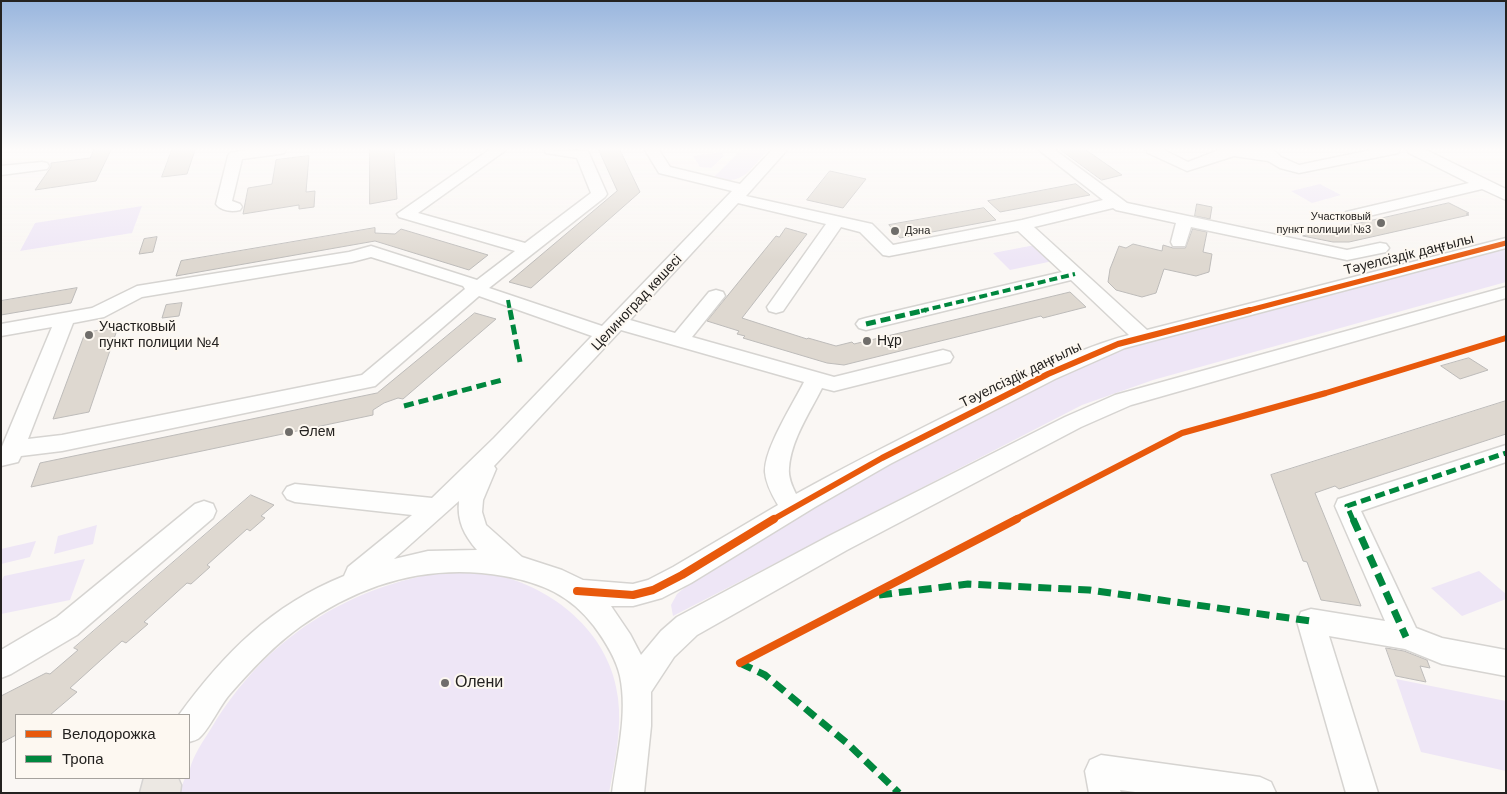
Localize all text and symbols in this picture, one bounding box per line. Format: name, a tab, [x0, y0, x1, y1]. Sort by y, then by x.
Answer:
place label: Участковый пункт полиции №3	[1276, 210, 1371, 236]
marker: Участковый пункт полиции №3	[1375, 217, 1387, 229]
place label: Дэна	[905, 224, 930, 238]
marker: Дэна	[889, 225, 901, 237]
street label: Тәуелсіздік даңғылы	[1342, 231, 1476, 279]
street label: Целиноград көшесі	[588, 252, 686, 354]
place label: Участковый пункт полиции №4	[99, 319, 219, 352]
marker: Участковый пункт полиции №4	[83, 329, 95, 341]
place label: Нұр	[877, 333, 902, 349]
marker: Нұр	[861, 335, 873, 347]
street label: Тәуелсіздік даңғылы	[957, 338, 1085, 412]
place label: Әлем	[299, 424, 335, 440]
marker: Әлем	[283, 426, 295, 438]
place label: Олени	[455, 673, 503, 693]
marker: Олени	[439, 677, 451, 689]
legend	[15, 714, 190, 779]
text: Велодорожка	[62, 725, 156, 742]
text: Тропа	[62, 750, 103, 767]

